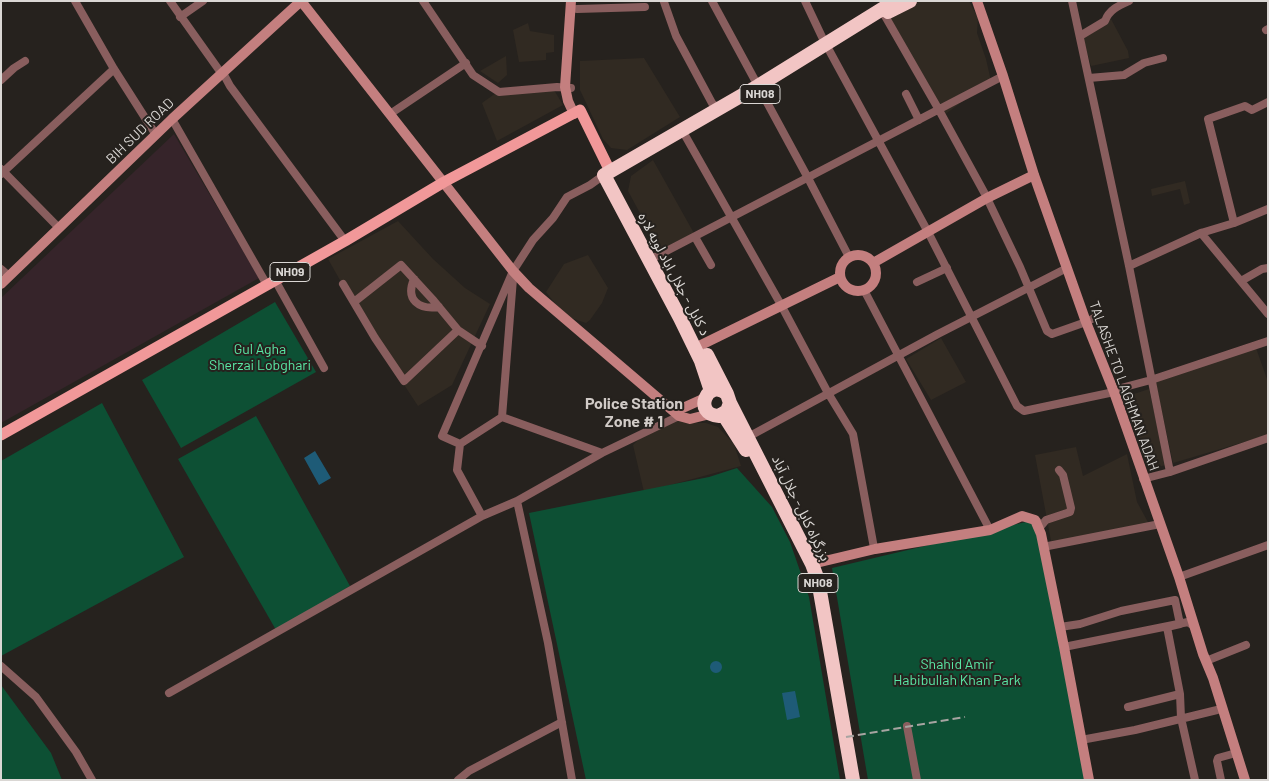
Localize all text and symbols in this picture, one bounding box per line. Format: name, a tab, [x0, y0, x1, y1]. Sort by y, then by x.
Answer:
road number: NH08	[740, 85, 780, 104]
street label: BIH SUD ROAD	[103, 95, 177, 167]
street label: د کابل - جلال اباد لویه لاره	[635, 210, 713, 338]
road number: NH09	[270, 262, 310, 282]
street label: TALASHE TO LAGHMAN ADAH	[1085, 299, 1163, 473]
park label: Gul Agha Sherzai Lobghari	[209, 341, 311, 374]
district label: Police Station Zone # 1	[585, 394, 683, 432]
street label: بزرگراه کابل- جلال آباد	[768, 452, 834, 564]
road number: NH08	[798, 574, 838, 592]
park label: Shahid Amir Habibullah Khan Park	[893, 656, 1021, 689]

